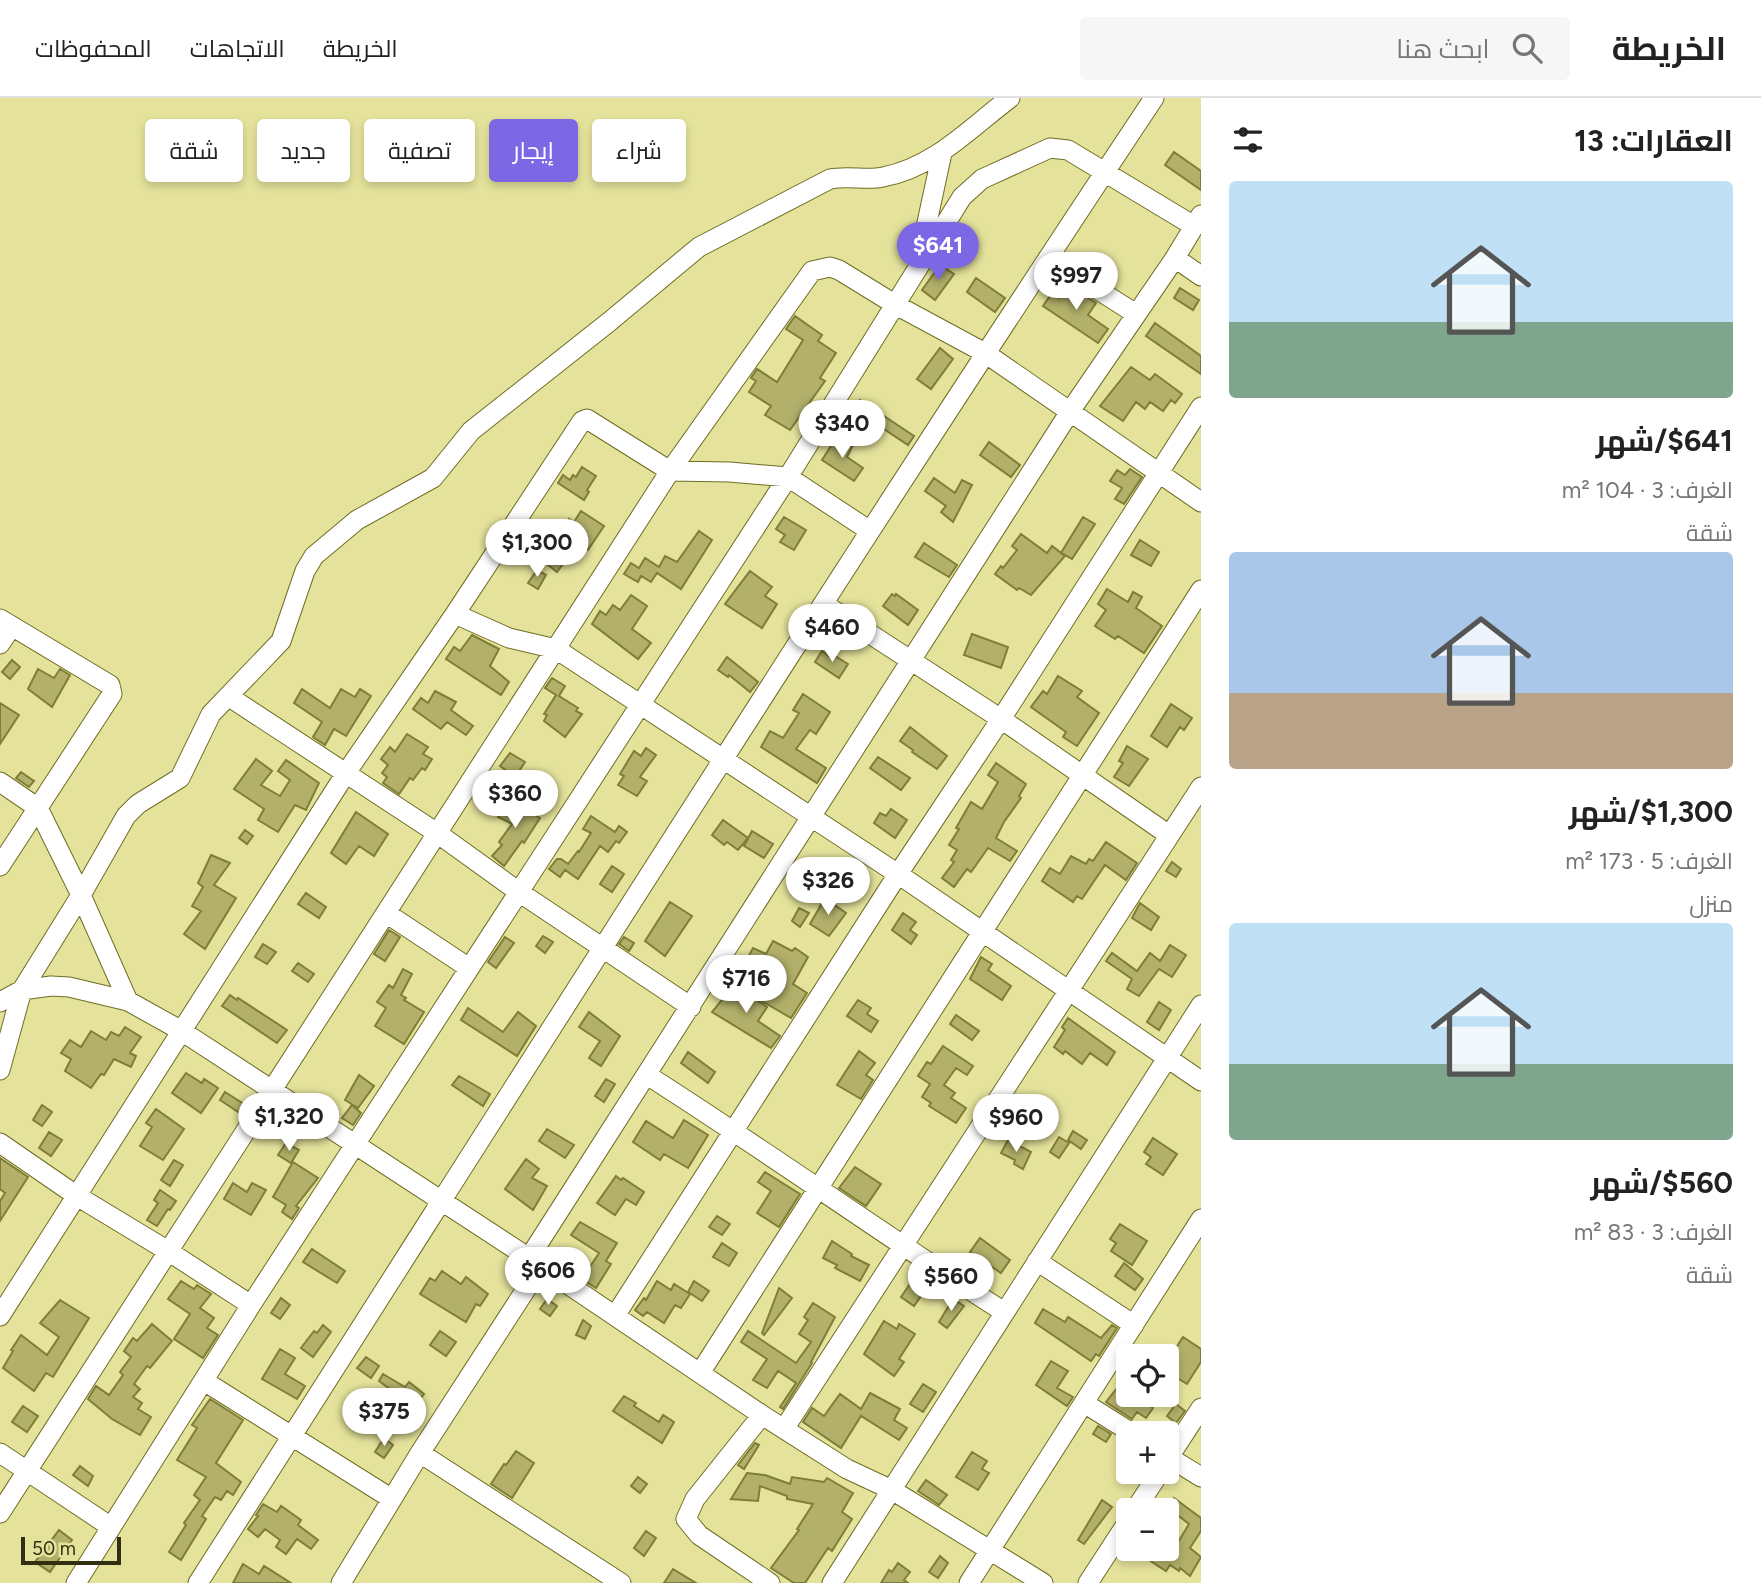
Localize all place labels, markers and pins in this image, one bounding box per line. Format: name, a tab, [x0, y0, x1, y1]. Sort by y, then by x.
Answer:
pin: $641	[897, 222, 979, 282]
pin: $997	[1035, 252, 1117, 312]
pin: $340	[801, 400, 883, 460]
pin: $1,300	[480, 519, 594, 579]
pin: $460	[791, 604, 873, 664]
pin: $360	[474, 770, 556, 830]
pin: $326	[787, 858, 869, 917]
pin: $716	[705, 956, 787, 1015]
pin: $1,320	[232, 1094, 346, 1153]
pin: $960	[975, 1094, 1057, 1154]
pin: $606	[507, 1248, 589, 1307]
pin: $560	[910, 1254, 992, 1313]
pin: $375	[343, 1388, 425, 1448]

